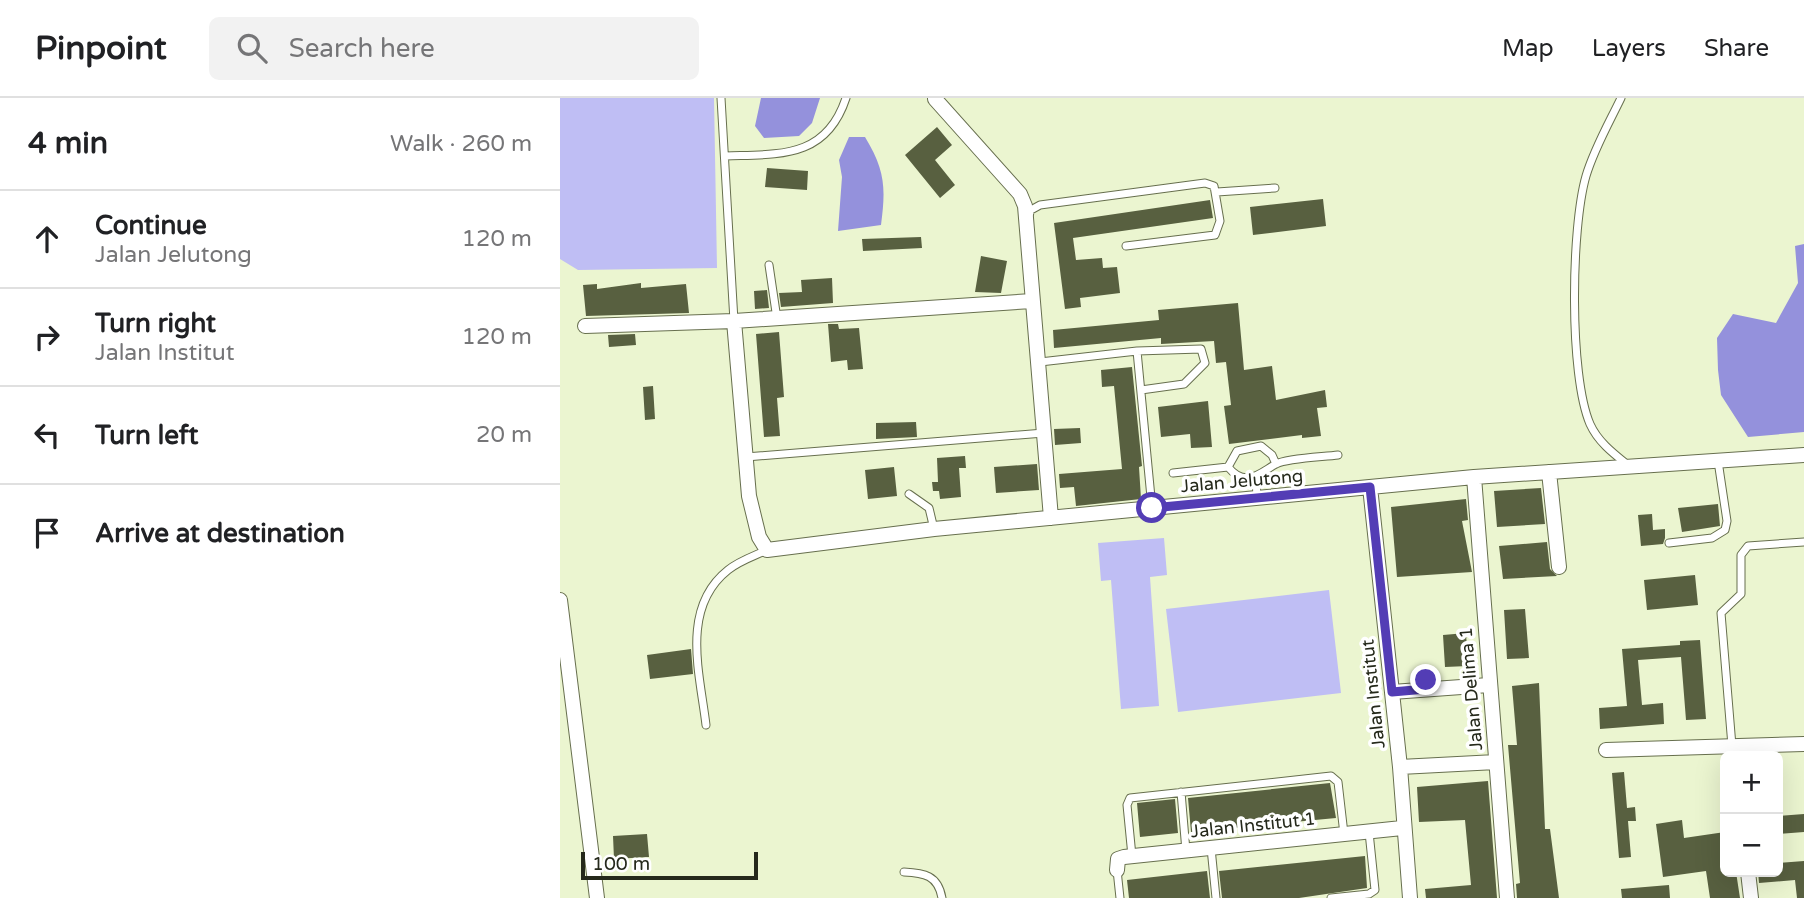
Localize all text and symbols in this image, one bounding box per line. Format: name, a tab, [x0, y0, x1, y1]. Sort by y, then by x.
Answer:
search box	[209, 17, 699, 80]
text: Pinpoint	[35, 29, 167, 68]
icon: search	[233, 29, 271, 67]
text: Search here	[289, 33, 435, 64]
text: Map	[1502, 34, 1554, 63]
text: Layers	[1592, 34, 1666, 63]
text: Share	[1704, 34, 1769, 63]
text: 4 min	[28, 125, 108, 162]
text: Walk · 260 m	[390, 130, 532, 158]
text: Continue	[95, 210, 207, 241]
icon: ahead	[28, 220, 66, 258]
text: 120 m	[462, 225, 532, 253]
text: Jalan Jelutong	[95, 241, 252, 269]
text: Turn right	[95, 308, 216, 339]
icon: right	[28, 318, 66, 356]
text: 120 m	[462, 323, 532, 351]
text: Jalan Institut	[95, 339, 235, 367]
icon: left	[28, 416, 66, 454]
text: Turn left	[95, 420, 198, 451]
text: 20 m	[476, 421, 532, 449]
street label: Jalan Jelutong	[1180, 465, 1304, 497]
route start	[1136, 492, 1167, 523]
icon: arrive	[28, 514, 66, 552]
text: Arrive at destination	[95, 518, 345, 549]
street label: Jalan Delima 1	[1455, 626, 1487, 752]
street label: Jalan Institut	[1356, 638, 1390, 749]
route end	[1410, 664, 1441, 695]
map controls	[1720, 751, 1783, 877]
button: +	[1720, 751, 1783, 814]
street label: Jalan Institut 1	[1190, 808, 1316, 842]
button: −	[1720, 814, 1783, 877]
scale bar	[581, 849, 758, 881]
text: 100 m	[592, 853, 650, 875]

